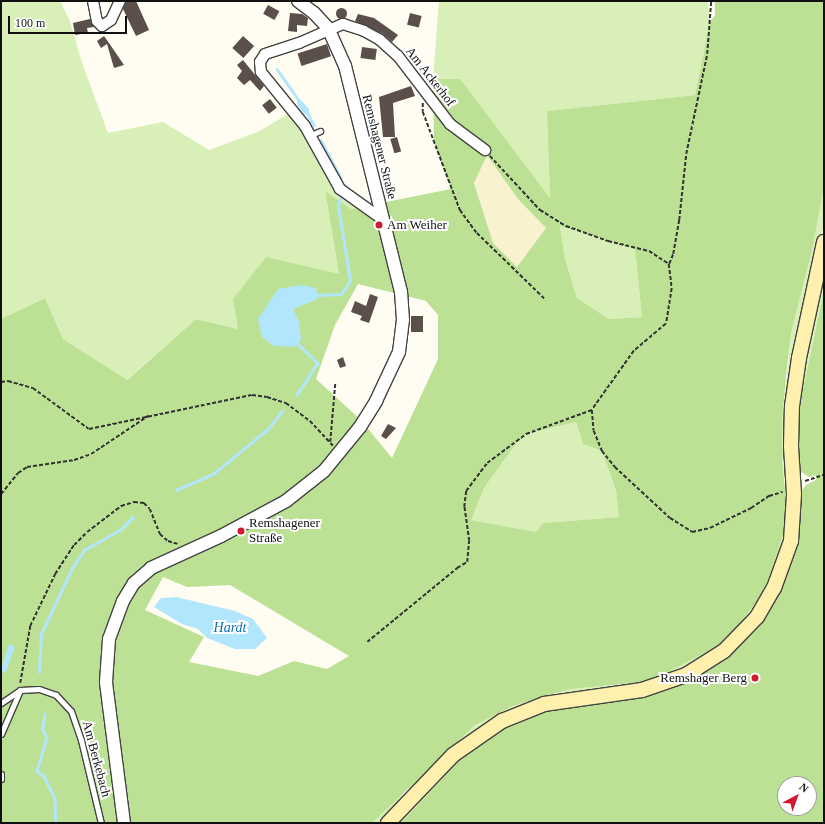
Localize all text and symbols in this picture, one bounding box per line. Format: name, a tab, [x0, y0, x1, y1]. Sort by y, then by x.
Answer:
scale bar	[10, 8, 129, 34]
text: 100 m	[15, 16, 45, 30]
street label: Am Ackerhof	[402, 44, 458, 110]
street label: Remshagener Straße	[358, 93, 400, 201]
place label: Am Weiher	[387, 217, 447, 233]
marker: Am Weiher	[374, 220, 384, 230]
place label: Remshagener Straße	[249, 516, 320, 547]
marker: Remshagener Straße	[236, 526, 246, 536]
water label: Hardt	[214, 620, 246, 636]
place label: Remshager Berg	[660, 670, 747, 686]
marker: Remshager Berg	[750, 673, 760, 683]
street label: Am Berkebach	[78, 719, 114, 799]
north arrow	[777, 776, 817, 816]
text: N	[797, 781, 811, 795]

